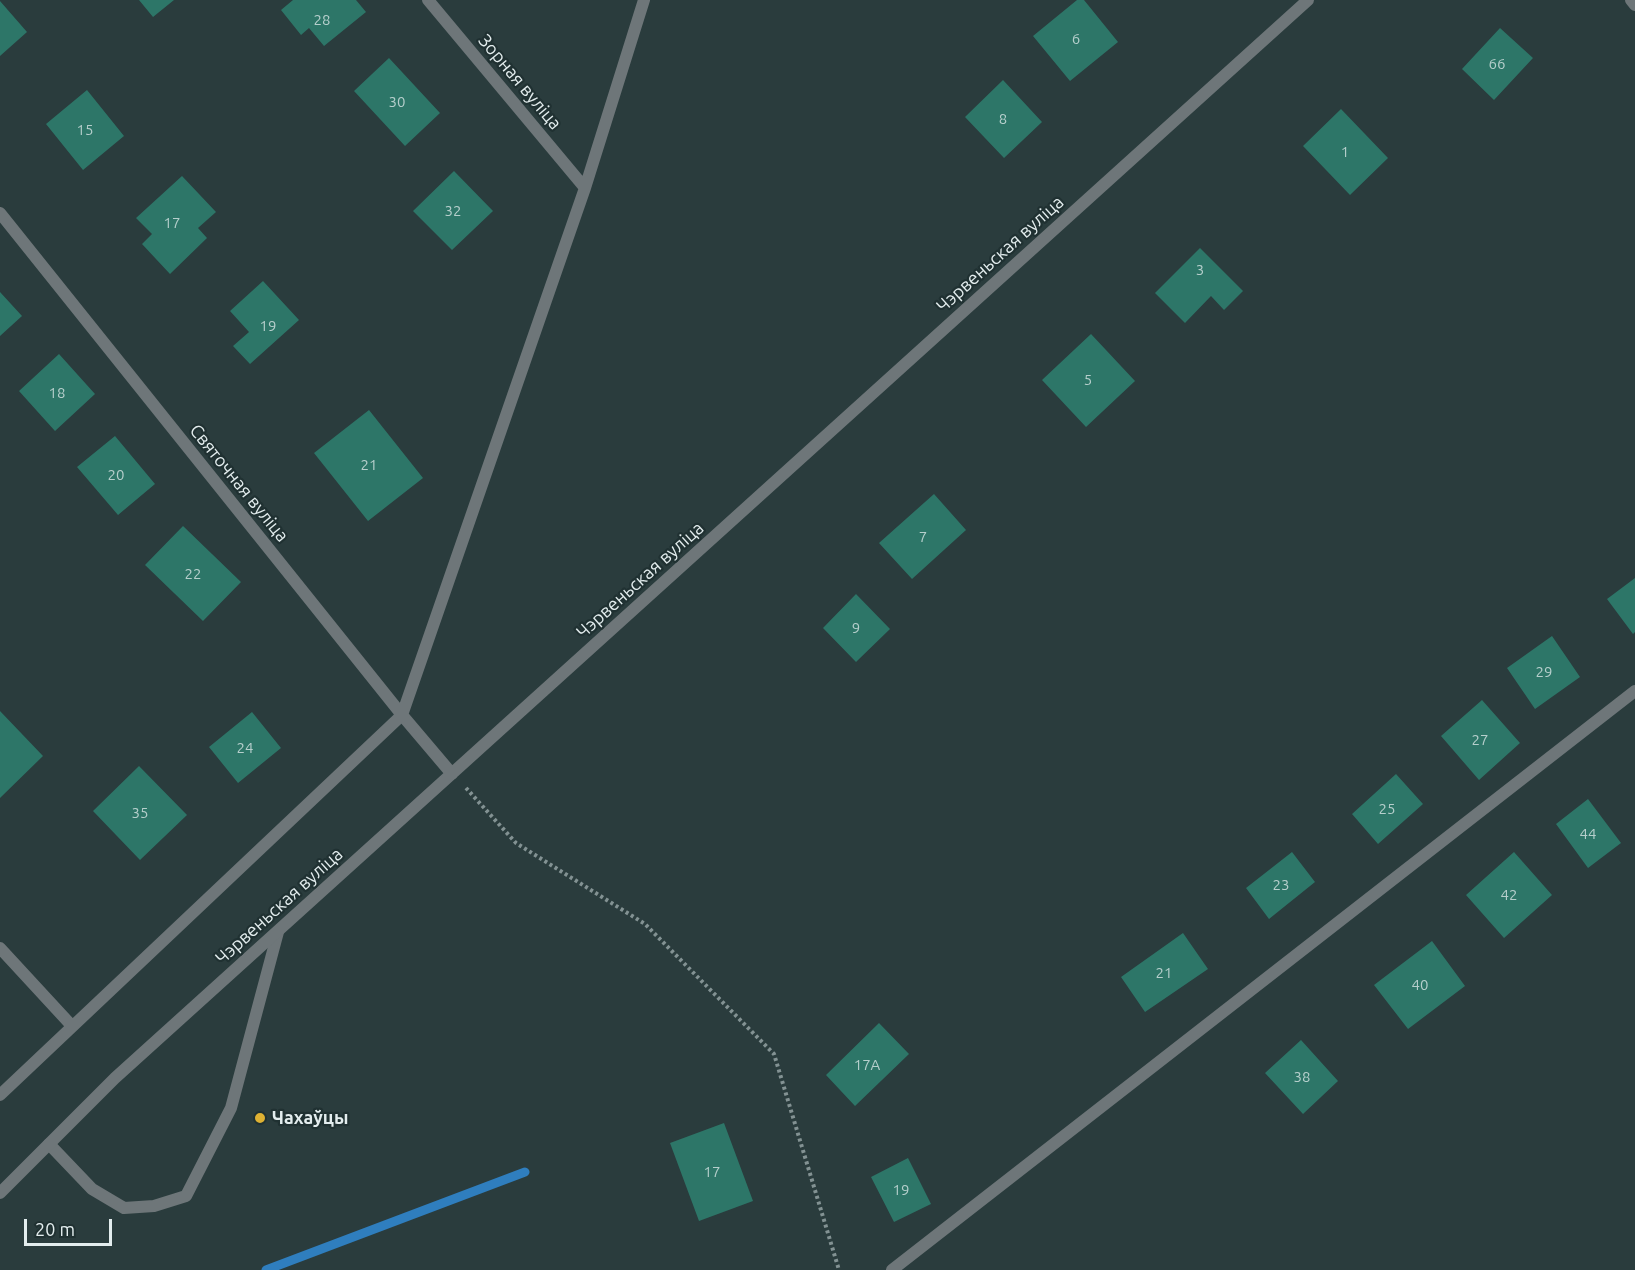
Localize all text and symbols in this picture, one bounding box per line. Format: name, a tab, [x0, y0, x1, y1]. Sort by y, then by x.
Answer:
house number: 28	[314, 11, 330, 29]
street label: Зорная вуліца	[474, 30, 566, 134]
house number: 6	[1072, 30, 1080, 48]
house number: 66	[1489, 55, 1505, 73]
house number: 30	[389, 93, 405, 111]
house number: 8	[999, 110, 1007, 128]
house number: 15	[77, 121, 93, 139]
house number: 1	[1341, 143, 1349, 161]
street label: Чэрвеньская вуліца	[932, 191, 1068, 317]
house number: 32	[445, 202, 461, 220]
house number: 17	[164, 214, 180, 232]
house number: 3	[1196, 261, 1204, 279]
house number: 19	[260, 317, 276, 335]
house number: 5	[1084, 371, 1092, 389]
house number: 18	[49, 384, 65, 402]
street label: Святочная вуліца	[185, 420, 293, 546]
house number: 21	[361, 456, 377, 474]
house number: 20	[108, 466, 124, 484]
street label: Чэрвеньская вуліца	[572, 517, 708, 643]
house number: 7	[919, 528, 927, 546]
house number: 22	[185, 565, 201, 583]
house number: 9	[852, 619, 860, 637]
house number: 29	[1536, 663, 1552, 681]
house number: 27	[1472, 731, 1488, 749]
house number: 24	[237, 739, 253, 757]
house number: 25	[1379, 800, 1395, 818]
house number: 35	[132, 804, 148, 822]
house number: 44	[1580, 825, 1596, 843]
street label: Чэрвеньская вуліца	[211, 843, 347, 969]
house number: 23	[1273, 876, 1289, 894]
house number: 42	[1501, 886, 1517, 904]
house number: 21	[1156, 964, 1172, 982]
house number: 40	[1412, 976, 1428, 994]
house number: 17А	[854, 1056, 880, 1074]
house number: 38	[1294, 1068, 1310, 1086]
place label: Чахаўцы	[272, 1107, 348, 1129]
marker: Чахаўцы	[253, 1111, 267, 1125]
house number: 17	[704, 1163, 720, 1181]
house number: 19	[893, 1181, 909, 1199]
scale bar	[27, 1207, 116, 1245]
text: 20 m	[35, 1219, 75, 1239]

